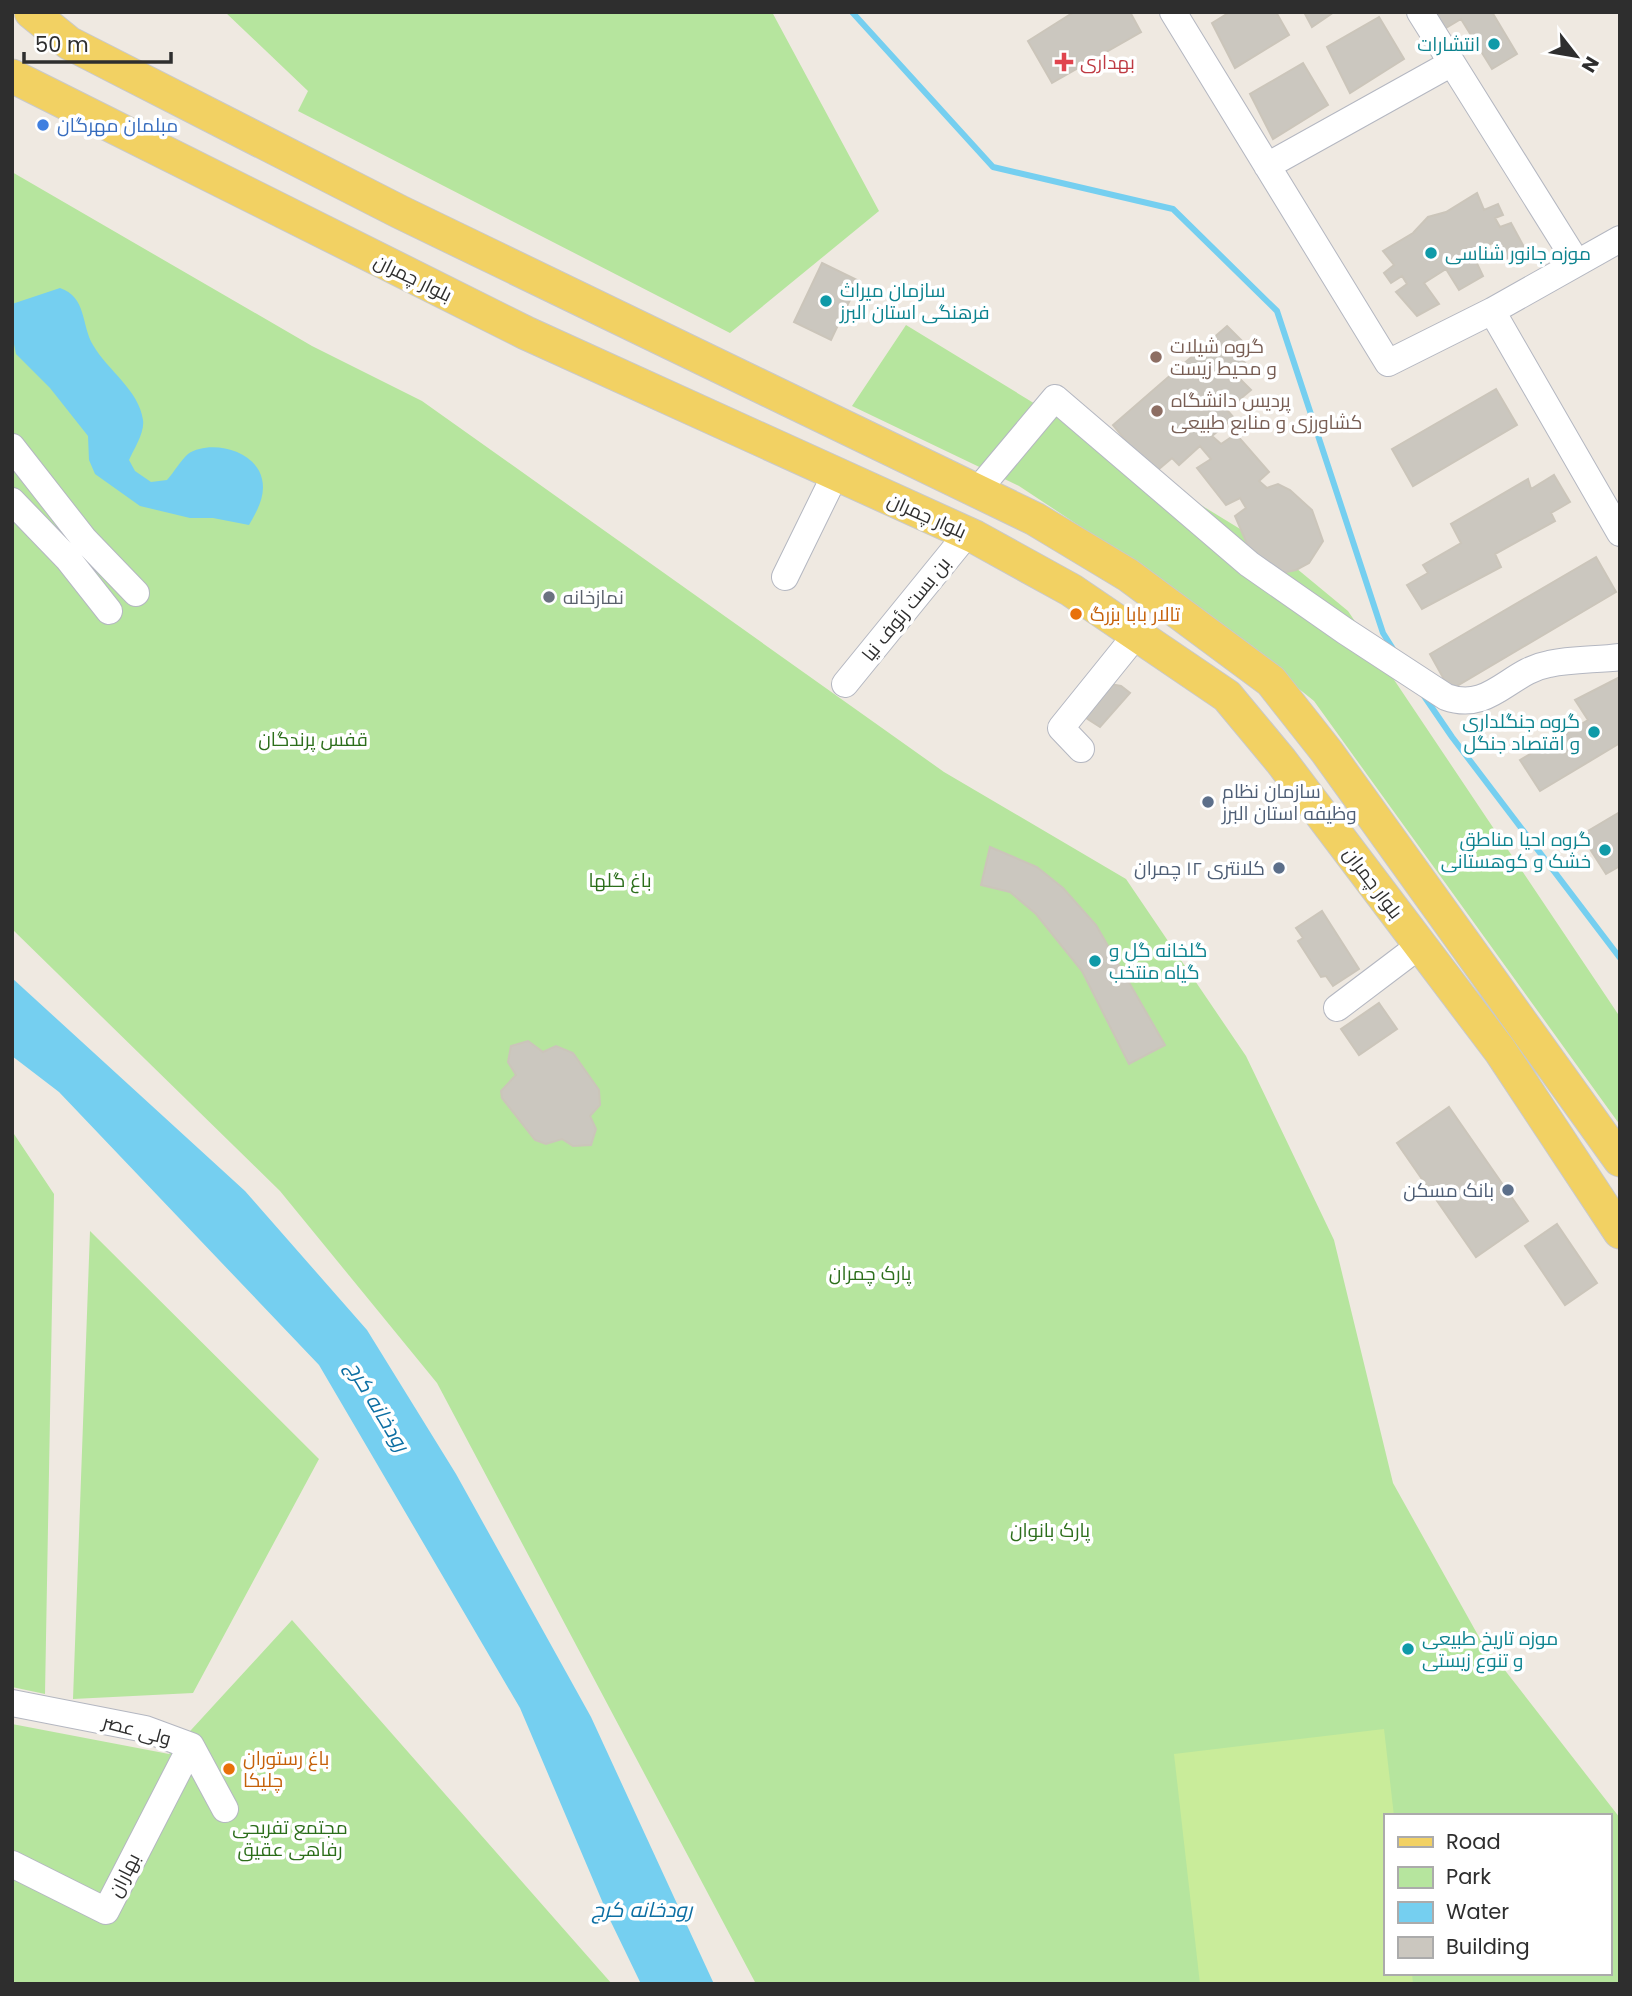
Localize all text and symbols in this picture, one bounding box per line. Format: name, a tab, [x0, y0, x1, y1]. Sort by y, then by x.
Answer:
scale bar	[24, 21, 172, 65]
north arrow	[1541, 21, 1611, 91]
text: 50 m	[35, 30, 89, 59]
place label: انتشارات	[1417, 31, 1480, 58]
marker: انتشارات	[1486, 36, 1502, 52]
place label: بهداری	[1080, 49, 1135, 76]
text: N	[1575, 51, 1605, 78]
marker: بهداری	[1054, 52, 1074, 72]
place label: مبلمان مهرگان	[57, 112, 178, 139]
marker: مبلمان مهرگان	[35, 117, 51, 133]
place label: موزه جانور شناسی	[1445, 240, 1591, 267]
marker: موزه جانور شناسی	[1423, 245, 1439, 261]
street label: بلوار چمران	[369, 247, 457, 309]
place label: سازمان میراث فرهنگی استان البرز	[839, 277, 990, 326]
marker: سازمان میراث فرهنگی استان البرز	[818, 293, 834, 309]
place label: گروه شیلات و محیط زیست	[1170, 333, 1277, 382]
marker: گروه شیلات و محیط زیست	[1148, 349, 1164, 365]
place label: پردیس دانشگاه کشاورزی و منابع طبیعی	[1171, 387, 1362, 436]
marker: پردیس دانشگاه کشاورزی و منابع طبیعی	[1149, 403, 1165, 419]
street label: بلوار چمران	[883, 487, 971, 545]
street label: بن بست رئوف نیا	[855, 551, 957, 667]
place label: نمازخانه	[563, 584, 624, 611]
marker: نمازخانه	[541, 589, 557, 605]
place label: تالار بابا بزرگ	[1090, 601, 1180, 628]
marker: تالار بابا بزرگ	[1068, 606, 1084, 622]
place label: گروه جنگلداری و اقتصاد جنگل	[1462, 708, 1580, 757]
marker: گروه جنگلداری و اقتصاد جنگل	[1586, 724, 1602, 740]
park label: قفس پرندگان	[258, 726, 368, 753]
place label: سازمان نظام وظیفه استان البرز	[1221, 778, 1357, 827]
marker: سازمان نظام وظیفه استان البرز	[1200, 794, 1216, 810]
place label: گروه احیا مناطق خشک و کوهستانی	[1441, 826, 1591, 875]
street label: بلوار چمران	[1337, 841, 1409, 925]
marker: گروه احیا مناطق خشک و کوهستانی	[1597, 842, 1613, 858]
place label: کلانتری ۱۲ چمران	[1134, 855, 1265, 882]
marker: کلانتری ۱۲ چمران	[1271, 860, 1287, 876]
park label: باغ گلها	[588, 867, 652, 894]
place label: گلخانه گل و گیاه منتخب	[1109, 937, 1207, 986]
marker: گلخانه گل و گیاه منتخب	[1087, 953, 1103, 969]
place label: بانک مسکن	[1403, 1177, 1494, 1204]
marker: بانک مسکن	[1500, 1182, 1516, 1198]
park label: پارک چمران	[829, 1260, 911, 1287]
water label: رودخانه کرج	[339, 1355, 417, 1458]
park label: پارک بانوان	[1010, 1517, 1090, 1544]
place label: موزه تاریخ طبیعی و تنوع زیستی	[1422, 1625, 1558, 1674]
marker: موزه تاریخ طبیعی و تنوع زیستی	[1400, 1641, 1416, 1657]
street label: ولی عصر	[99, 1708, 174, 1752]
place label: باغ رستوران چلیکا	[243, 1745, 329, 1794]
marker: باغ رستوران چلیکا	[221, 1761, 237, 1777]
park label: مجتمع تفریحی رفاهی عقیق	[232, 1814, 348, 1863]
legend	[1384, 1814, 1611, 1975]
text: Road	[1446, 1827, 1501, 1856]
street label: بهاران	[102, 1848, 146, 1902]
text: Park	[1446, 1862, 1491, 1891]
water label: رودخانه کرج	[591, 1895, 694, 1924]
text: Water	[1446, 1897, 1509, 1926]
text: Building	[1446, 1932, 1530, 1961]

